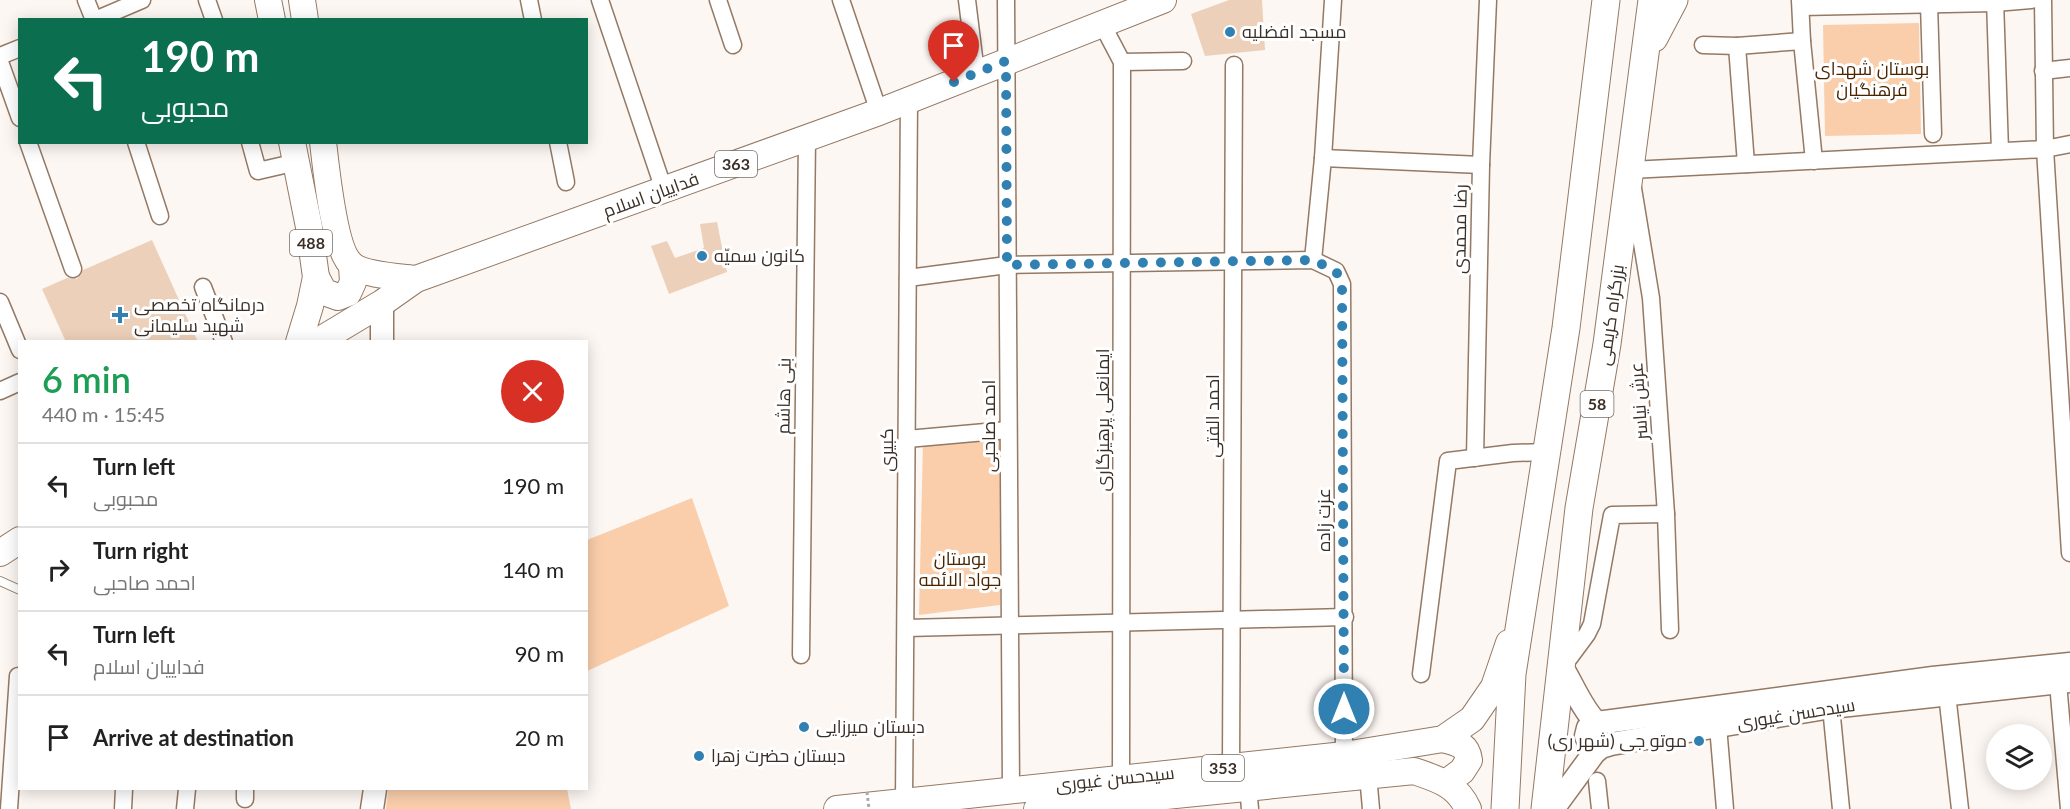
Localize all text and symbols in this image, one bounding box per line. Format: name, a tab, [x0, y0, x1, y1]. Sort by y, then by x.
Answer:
pin	[928, 20, 979, 82]
place label: مسجد افضلیه	[1242, 20, 1346, 42]
marker: مسجد افضلیه	[1223, 25, 1237, 39]
icon: arrive	[937, 29, 970, 62]
text: 190 m	[141, 31, 259, 81]
icon: left	[42, 42, 120, 120]
park label: بوستان شهدای فرهنگیان	[1815, 57, 1929, 101]
text: محبوبی	[141, 90, 229, 123]
road number: 363	[715, 151, 757, 177]
street label: فداییان اسلام	[600, 167, 702, 223]
street label: رضا محمدی	[1447, 184, 1472, 274]
road number: 488	[290, 230, 332, 256]
place label: کانون سمیّه	[714, 244, 805, 267]
marker: کانون سمیّه	[695, 249, 709, 263]
street label: بزرگراه کریمی	[1592, 263, 1629, 367]
place label: درمانگاه تخصصی شهید سلیمانی	[134, 293, 265, 337]
marker: درمانگاه تخصصی شهید سلیمانی	[111, 306, 129, 324]
street label: ایمانعلی پرهیزگاری	[1091, 349, 1115, 491]
text: 6 min	[42, 357, 131, 401]
street label: بنی هاشم	[771, 357, 797, 435]
button: close	[501, 360, 564, 423]
street label: عرش نیاسر	[1624, 361, 1653, 442]
street label: احمد الفتی	[1201, 374, 1224, 458]
street label: احمد صاحبی	[977, 380, 1000, 472]
road number: 58	[1580, 391, 1614, 417]
text: 440 m · 15:45	[42, 402, 165, 426]
street label: کبیری	[875, 428, 898, 472]
text: Turn left	[93, 453, 175, 480]
icon: left	[42, 469, 75, 502]
text: 190 m	[502, 472, 564, 499]
text: محبوبی	[93, 486, 158, 510]
street label: عزت زاده	[1312, 488, 1335, 552]
text: Turn right	[93, 537, 188, 564]
park label: بوستان جواد الائمه	[919, 547, 1001, 591]
icon: right	[42, 553, 75, 586]
text: 140 m	[502, 556, 564, 583]
text: احمد صاحبی	[93, 570, 196, 594]
text: Turn left	[93, 621, 175, 648]
icon: left	[42, 637, 75, 670]
text: 90 m	[515, 640, 564, 667]
text: فداییان اسلام	[93, 654, 205, 678]
position arrow	[1312, 677, 1376, 741]
street label: سیدحسن غیوری	[1735, 693, 1857, 734]
place label: دبستان میرزایی	[816, 715, 925, 738]
marker: دبستان میرزایی	[797, 720, 811, 734]
icon: arrive	[42, 721, 75, 754]
text: Arrive at destination	[93, 724, 294, 751]
text: 20 m	[515, 724, 564, 751]
map controls	[1986, 724, 2052, 790]
button: layers	[1986, 724, 2052, 790]
place label: موتو جی (شهر ری)	[1547, 729, 1687, 752]
marker: موتو جی (شهر ری)	[1692, 734, 1706, 748]
place label: دبستان حضرت زهرا	[711, 744, 845, 767]
marker: دبستان حضرت زهرا	[692, 749, 706, 763]
road number: 353	[1202, 755, 1244, 781]
street label: سیدحسن غیوری	[1054, 761, 1176, 796]

